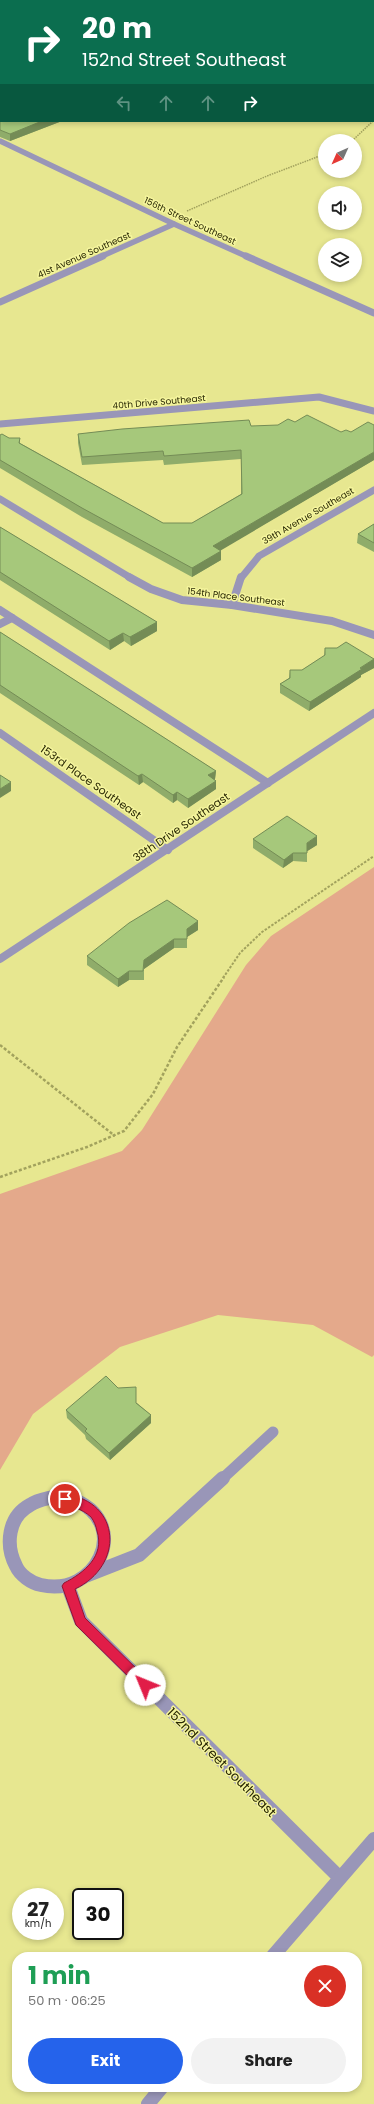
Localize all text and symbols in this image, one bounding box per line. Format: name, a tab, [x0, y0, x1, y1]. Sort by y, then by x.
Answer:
text: 20 m	[82, 9, 152, 48]
icon: right	[16, 16, 68, 68]
text: 152nd Street Southeast	[82, 47, 286, 72]
icon: left	[113, 92, 135, 114]
icon: ahead	[155, 92, 177, 114]
icon: ahead	[197, 92, 219, 114]
icon: right	[239, 92, 261, 114]
north arrow	[318, 134, 362, 178]
map controls	[318, 134, 362, 282]
button: sound	[318, 186, 362, 230]
street label: 156th Street Southeast	[142, 194, 238, 248]
street label: 41st Avenue Southeast	[36, 229, 132, 281]
button: layers	[318, 238, 362, 282]
street label: 40th Drive Southeast	[112, 392, 206, 412]
street label: 39th Avenue Southeast	[260, 485, 356, 547]
street label: 154th Place Southeast	[187, 585, 285, 609]
street label: 153rd Place Southeast	[37, 741, 145, 823]
street label: 38th Drive Southeast	[129, 789, 233, 865]
pin	[48, 1482, 82, 1516]
icon: arrive	[54, 1488, 76, 1510]
position arrow	[124, 1664, 166, 1706]
street label: 152nd Street Southeast	[163, 1703, 281, 1821]
speed limit sign: 30	[72, 1888, 124, 1940]
text: 27	[27, 1895, 49, 1923]
text: km/h	[25, 1916, 51, 1931]
text: 1 min	[28, 1959, 91, 1992]
button: close	[304, 1965, 346, 2007]
text: 50 m · 06:25	[28, 1991, 106, 2010]
button: Exit	[28, 2038, 183, 2084]
button: Share	[191, 2038, 346, 2084]

